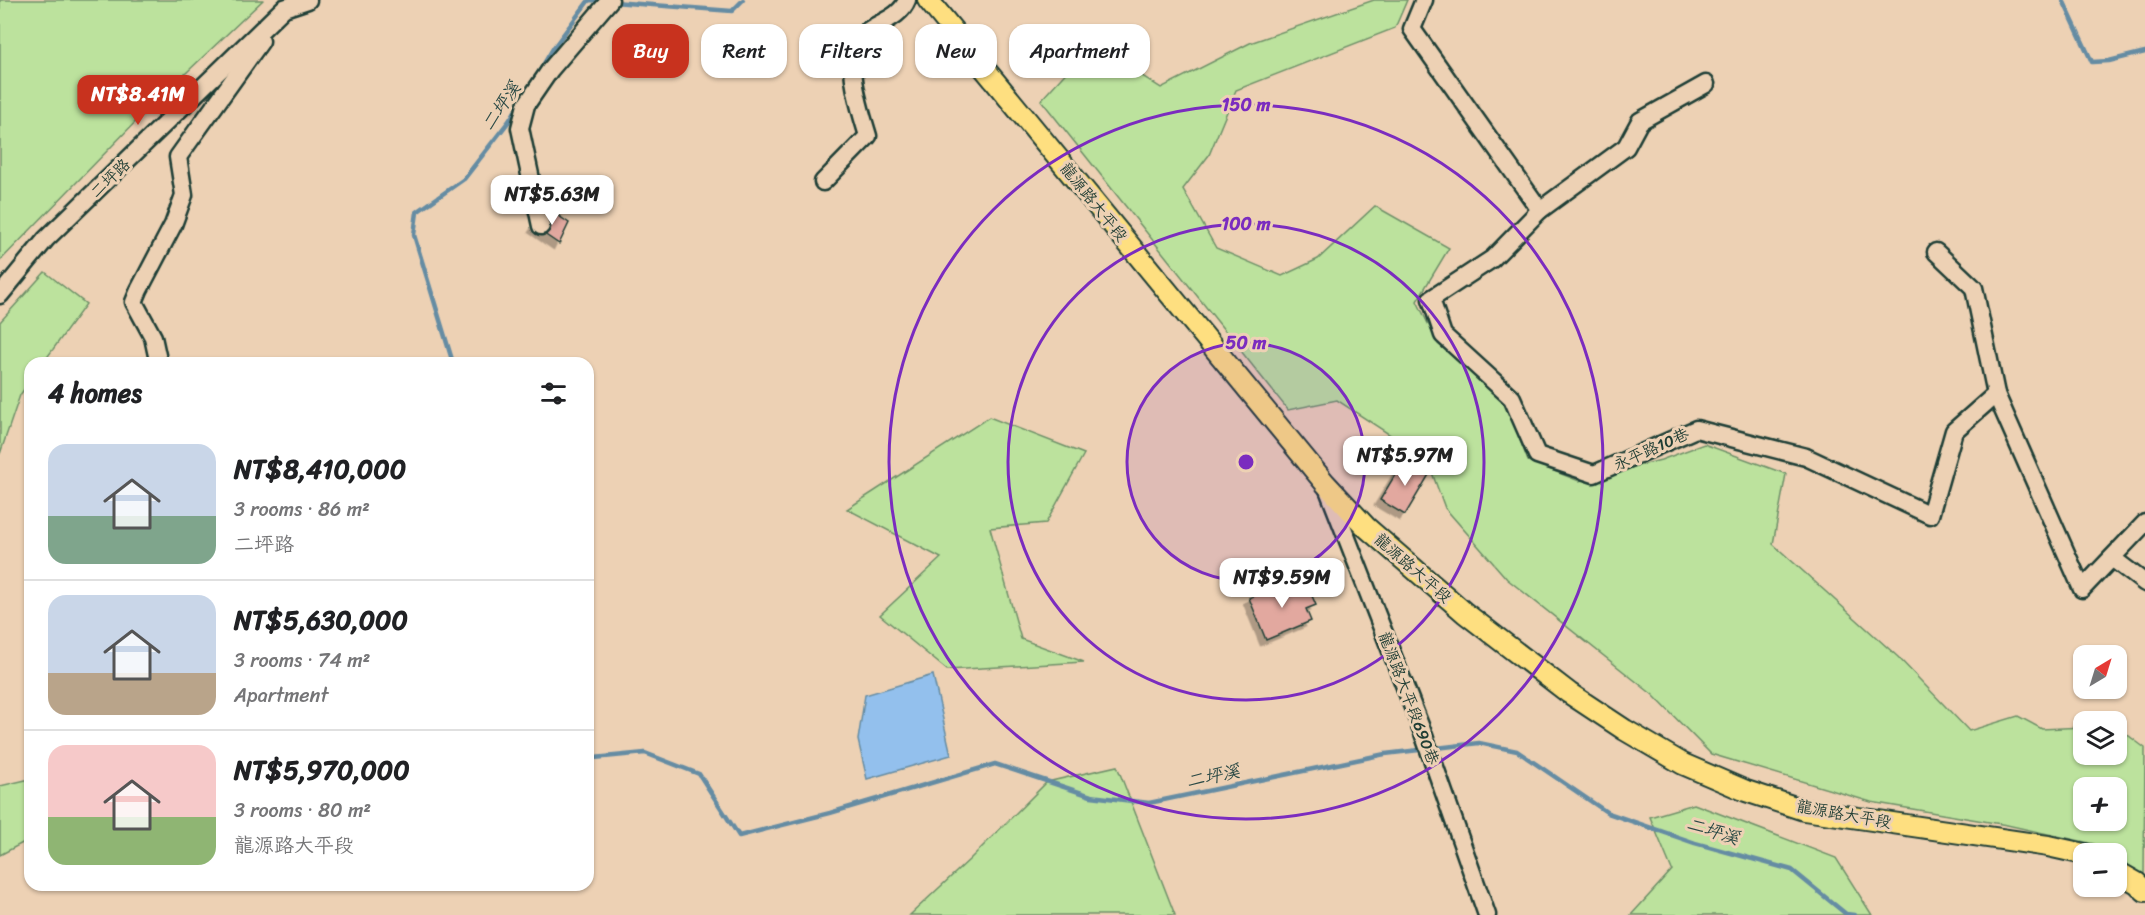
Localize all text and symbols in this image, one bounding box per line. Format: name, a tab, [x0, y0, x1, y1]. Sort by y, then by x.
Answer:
chip: Buy	[612, 24, 689, 78]
chip: Rent	[701, 24, 787, 78]
chip: Filters	[799, 24, 903, 78]
chip: New	[915, 24, 997, 78]
chip: Apartment	[1009, 24, 1150, 78]
water label: 二坪溪	[473, 74, 530, 137]
pin: NT$8.41M	[76, 75, 200, 126]
text: NT$8.41M	[91, 77, 185, 112]
text: 150 m	[1222, 89, 1270, 121]
street label: 二坪路	[83, 151, 137, 205]
street label: 龍源路大平段	[1053, 156, 1135, 248]
pin: NT$5.63M	[490, 175, 614, 226]
text: NT$5.63M	[505, 177, 599, 212]
text: 100 m	[1222, 208, 1271, 240]
text: 50 m	[1226, 327, 1267, 359]
text: 4 homes	[48, 370, 142, 416]
icon: filters	[537, 377, 570, 410]
street label: 永平路10巷	[1608, 419, 1694, 479]
pin: NT$5.97M	[1343, 436, 1467, 487]
text: NT$5.97M	[1357, 438, 1453, 473]
text: NT$8,410,000	[234, 446, 406, 492]
centre of rings	[1236, 452, 1256, 472]
icon: home	[96, 468, 168, 540]
text: 3 rooms · 86 m²	[234, 492, 370, 527]
street label: 龍源路大平段	[1367, 526, 1459, 610]
text: 二坪路	[234, 527, 294, 562]
pin: NT$9.59M	[1220, 558, 1344, 609]
text: NT$9.59M	[1234, 560, 1330, 595]
text: NT$5,630,000	[234, 597, 408, 643]
icon: home	[96, 619, 168, 691]
street label: 龍源路大平段690巷	[1370, 627, 1448, 769]
text: 3 rooms · 74 m²	[234, 643, 370, 678]
north arrow	[2073, 645, 2127, 699]
map controls	[2073, 645, 2127, 897]
text: Apartment	[234, 678, 328, 713]
button: layers	[2073, 711, 2127, 765]
text: NT$5,970,000	[234, 747, 410, 793]
water label: 二坪溪	[1183, 755, 1244, 797]
icon: home	[96, 769, 168, 841]
button: +	[2073, 777, 2127, 831]
street label: 龍源路大平段	[1794, 791, 1894, 837]
text: 3 rooms · 80 m²	[234, 793, 371, 828]
water label: 二坪溪	[1683, 808, 1744, 854]
text: 龍源路大平段	[234, 828, 354, 863]
button: −	[2073, 843, 2127, 897]

